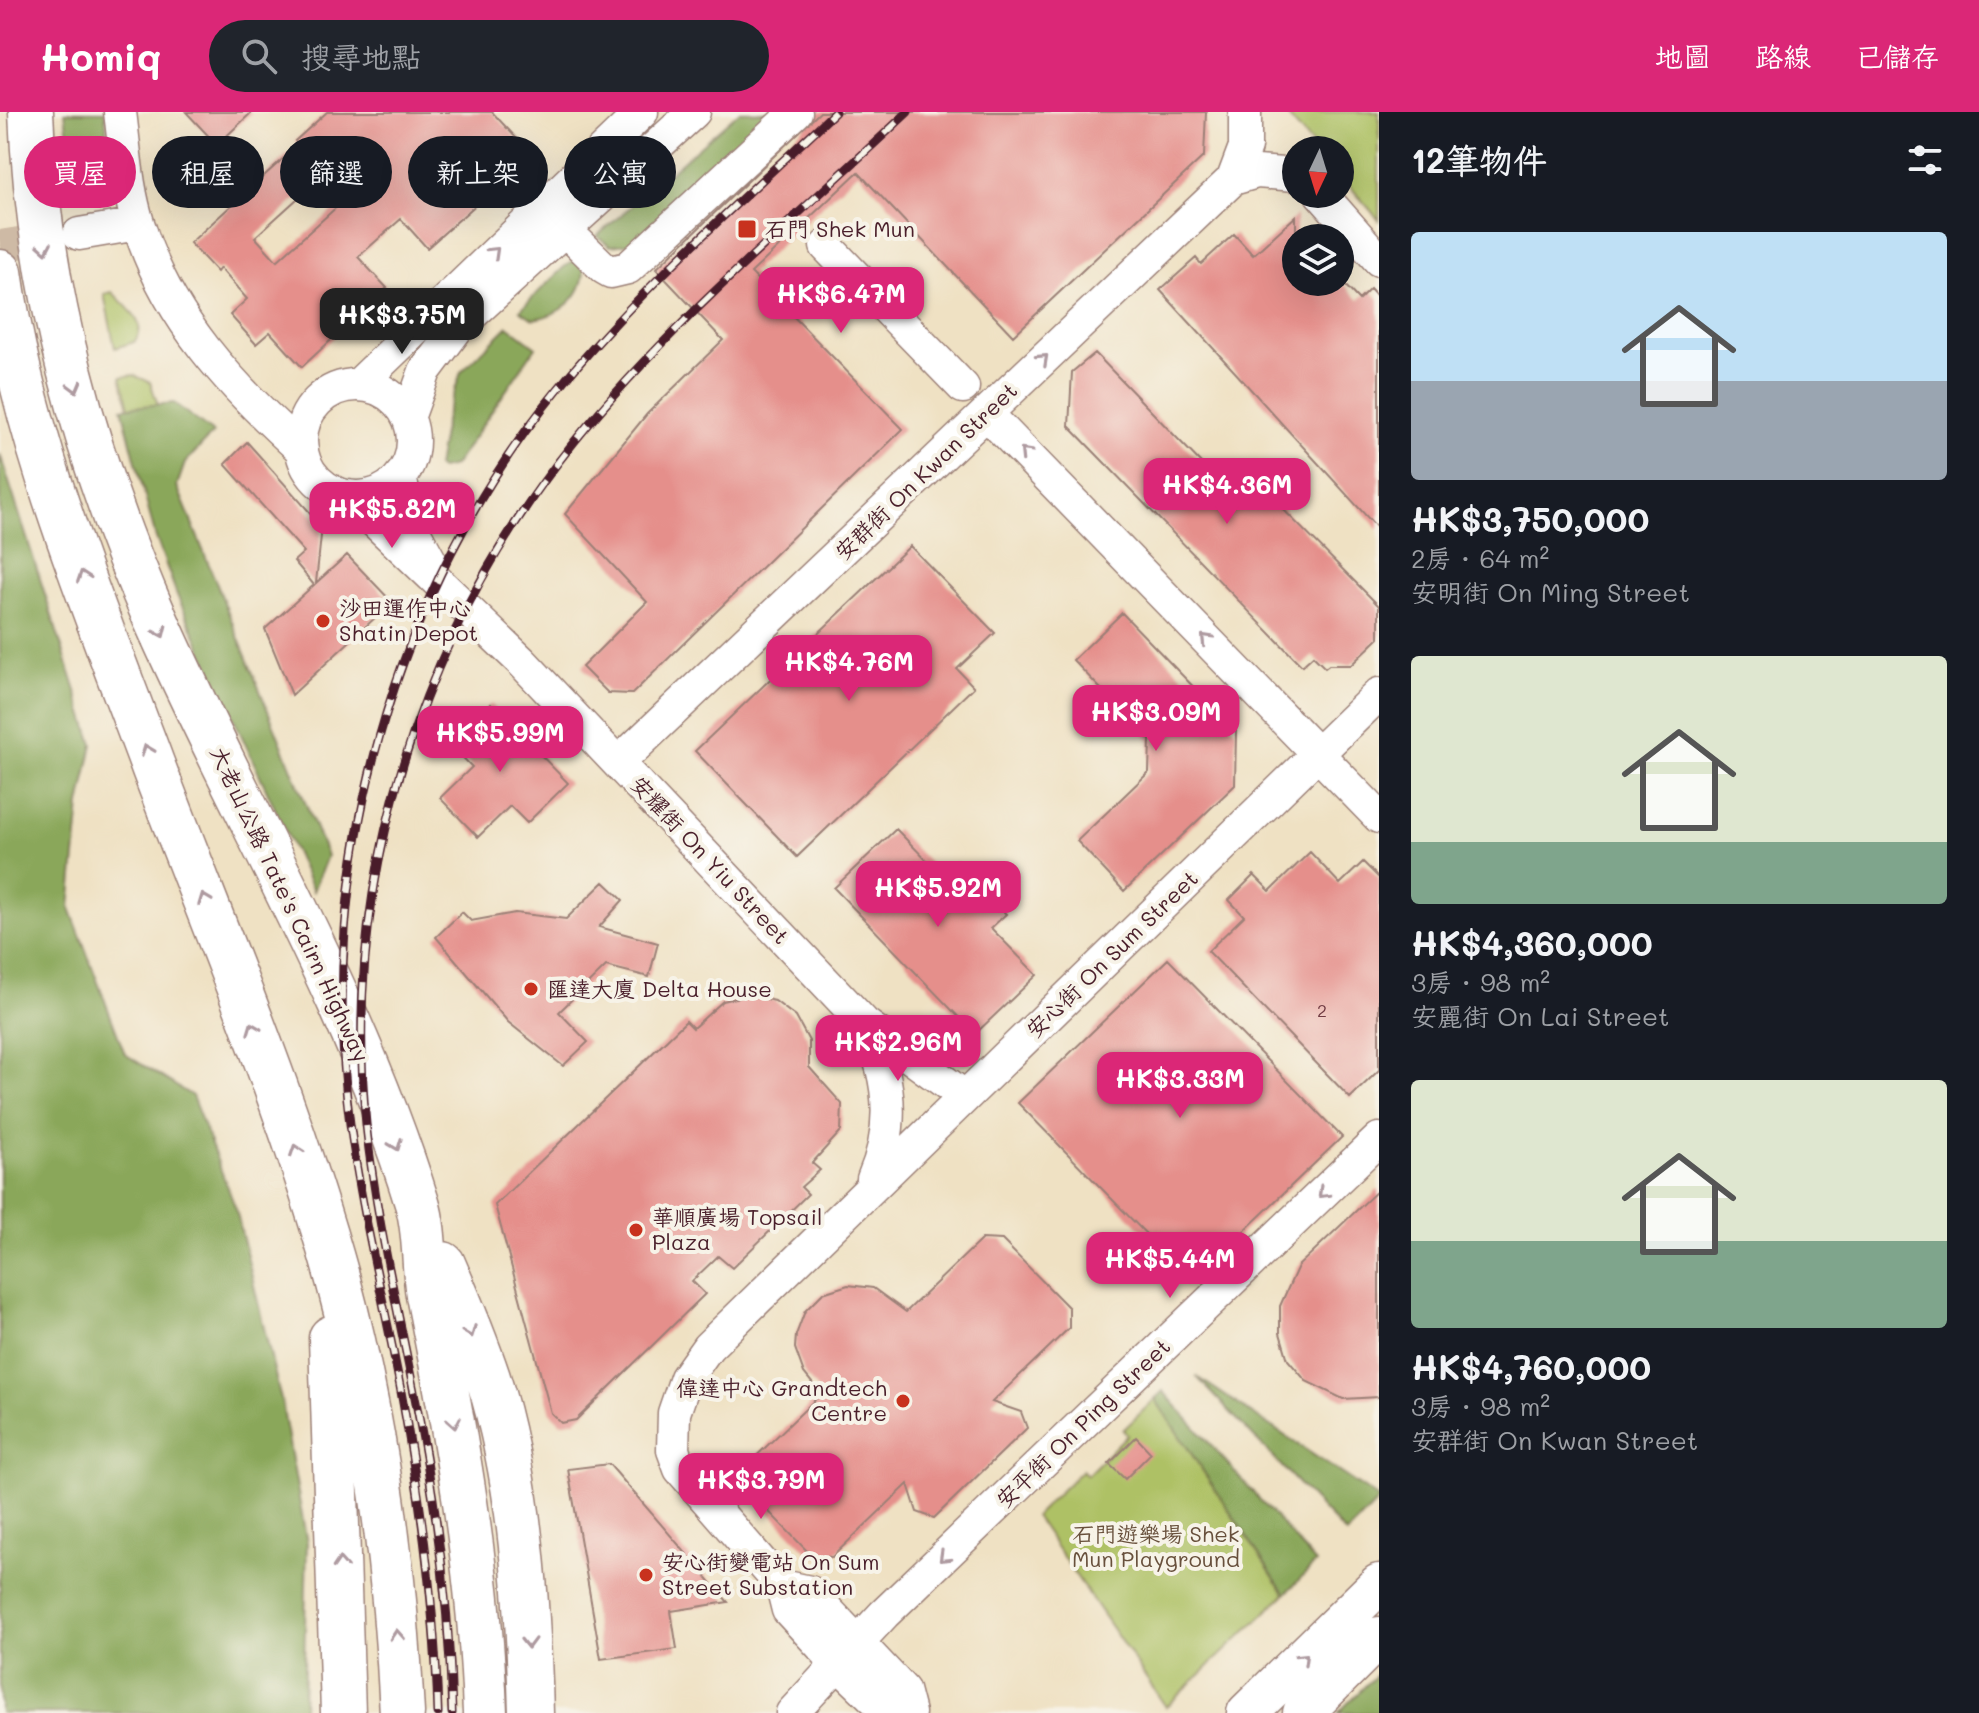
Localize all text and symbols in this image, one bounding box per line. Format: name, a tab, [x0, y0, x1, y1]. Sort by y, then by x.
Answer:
search box	[209, 20, 769, 92]
text: Homiq	[40, 31, 161, 81]
icon: search	[237, 34, 281, 78]
text: 搜尋地點	[301, 36, 421, 76]
text: 地圖	[1655, 38, 1711, 74]
text: 路線	[1755, 38, 1811, 74]
text: 已儲存	[1855, 38, 1939, 74]
chip: 買屋	[24, 136, 136, 208]
chip: 租屋	[152, 136, 264, 208]
chip: 篩選	[280, 136, 392, 208]
chip: 新上架	[408, 136, 548, 208]
chip: 公寓	[564, 136, 676, 208]
north arrow	[1282, 136, 1354, 208]
map controls	[1282, 136, 1354, 296]
text: 12筆物件	[1411, 137, 1547, 182]
icon: filters	[1903, 138, 1947, 182]
place label: 石門 Shek Mun	[765, 214, 915, 243]
marker: 石門 Shek Mun	[736, 218, 758, 240]
button: layers	[1282, 224, 1354, 296]
one-way arrow	[36, 241, 53, 255]
one-way arrow	[485, 247, 499, 262]
pin: HK$6.47M	[758, 267, 924, 335]
text: HK$6.47M	[776, 276, 906, 310]
icon: home	[1607, 284, 1751, 428]
pin: HK$3.75M	[319, 288, 485, 356]
text: HK$3.75M	[338, 297, 466, 331]
one-way arrow	[1034, 354, 1048, 368]
street label: 安群街 On Kwan Street	[828, 376, 1023, 566]
one-way arrow	[66, 380, 83, 394]
one-way arrow	[1020, 447, 1034, 462]
pin: HK$4.36M	[1144, 458, 1310, 526]
text: HK$4.36M	[1162, 467, 1292, 501]
pin: HK$5.82M	[309, 482, 475, 550]
text: HK$5.82M	[328, 491, 457, 525]
text: HK$3,750,000	[1411, 496, 1649, 541]
text: 2房 · 64 m²	[1411, 541, 1549, 575]
one-way arrow	[76, 569, 92, 583]
text: 安明街 On Ming Street	[1411, 575, 1690, 609]
place label: 沙田運作中心 Shatin Depot	[339, 593, 478, 647]
marker: 沙田運作中心 Shatin Depot	[314, 612, 332, 630]
one-way arrow	[152, 624, 168, 638]
one-way arrow	[1201, 634, 1216, 648]
pin: HK$4.76M	[766, 635, 932, 703]
text: HK$4.76M	[784, 644, 914, 678]
pin: HK$3.09M	[1073, 685, 1239, 753]
text: HK$3.09M	[1090, 694, 1222, 728]
pin: HK$5.99M	[417, 706, 583, 774]
icon: home	[1607, 708, 1751, 852]
text: HK$5.99M	[435, 715, 565, 749]
street label: 大老山公路 Tate's Cairn Highway	[204, 741, 377, 1066]
one-way arrow	[140, 744, 157, 758]
street label: 安耀街 On Yiu Street	[625, 769, 796, 950]
pin: HK$5.92M	[855, 861, 1021, 929]
street label: 安心街 On Sum Street	[1019, 864, 1204, 1044]
text: HK$5.92M	[874, 870, 1002, 904]
one-way arrow	[197, 893, 214, 907]
text: HK$4,360,000	[1411, 920, 1653, 965]
text: 3房 · 98 m²	[1411, 965, 1550, 999]
place label: 匯達大廈 Delta House	[547, 974, 772, 1003]
marker: 匯達大廈 Delta House	[522, 980, 540, 998]
house number: 2	[1317, 998, 1327, 1022]
text: 安麗街 On Lai Street	[1411, 999, 1670, 1033]
pin: HK$2.96M	[815, 1015, 981, 1083]
one-way arrow	[246, 1021, 263, 1035]
text: HK$2.96M	[833, 1024, 963, 1058]
pin: HK$3.33M	[1097, 1052, 1263, 1120]
text: HK$3.33M	[1115, 1061, 1245, 1095]
icon: home	[1607, 1132, 1751, 1276]
one-way arrow	[386, 1137, 403, 1151]
one-way arrow	[290, 1144, 306, 1158]
one-way arrow	[1318, 1183, 1332, 1198]
place label: 華順廣場 Topsail Plaza	[652, 1202, 823, 1256]
marker: 華順廣場 Topsail Plaza	[627, 1221, 645, 1239]
pin: HK$5.44M	[1087, 1232, 1253, 1300]
text: HK$5.44M	[1104, 1241, 1236, 1275]
one-way arrow	[460, 1324, 477, 1338]
street label: 安平街 On Ping Street	[989, 1332, 1176, 1514]
text: HK$4,760,000	[1411, 1344, 1651, 1389]
place label: 偉達中心 Grandtech Centre	[676, 1373, 887, 1427]
text: 3房 · 98 m²	[1411, 1389, 1550, 1423]
marker: 偉達中心 Grandtech Centre	[894, 1392, 912, 1410]
one-way arrow	[445, 1416, 462, 1430]
text: 安群街 On Kwan Street	[1411, 1423, 1698, 1457]
pin: HK$3.79M	[678, 1453, 844, 1521]
text: HK$3.79M	[697, 1462, 825, 1496]
park label: 石門遊樂場 Shek Mun Playground	[1072, 1519, 1240, 1573]
place label: 安心街變電站 On Sum Street Substation	[662, 1547, 880, 1601]
one-way arrow	[939, 1547, 953, 1562]
one-way arrow	[332, 1556, 349, 1569]
marker: 安心街變電站 On Sum Street Substation	[637, 1566, 655, 1584]
one-way arrow	[389, 1628, 406, 1641]
one-way arrow	[520, 1637, 537, 1650]
one-way arrow	[1294, 1653, 1308, 1668]

